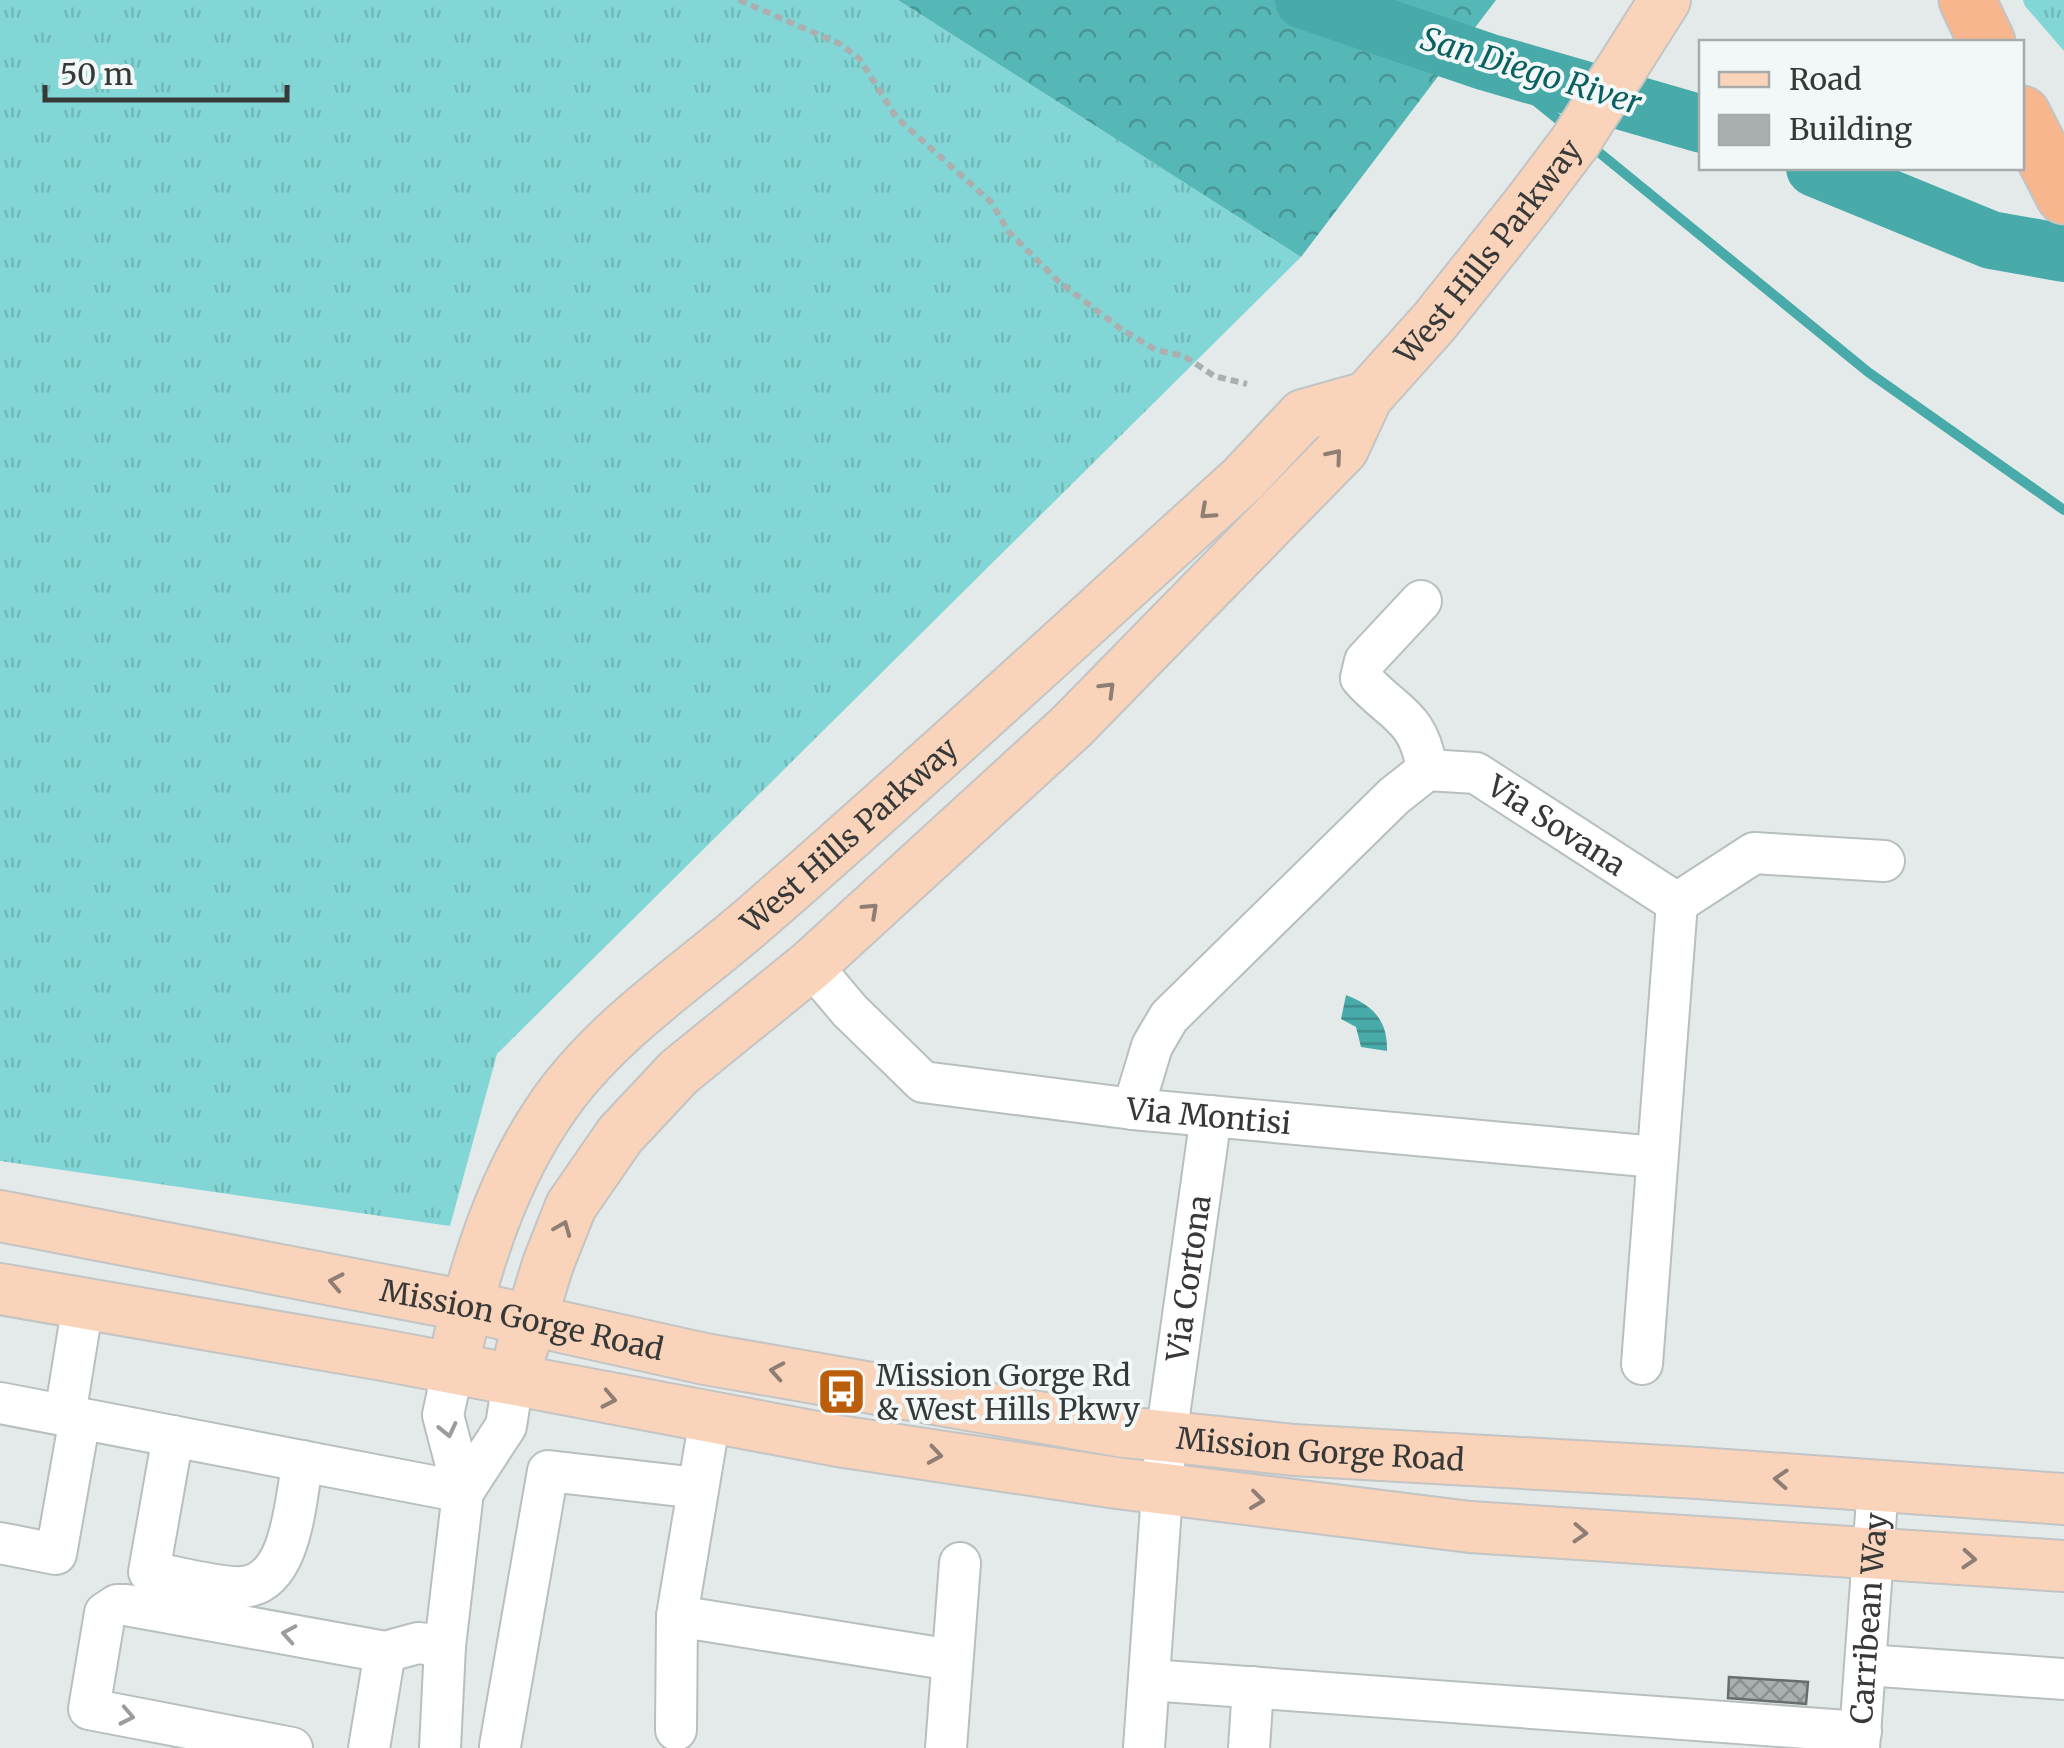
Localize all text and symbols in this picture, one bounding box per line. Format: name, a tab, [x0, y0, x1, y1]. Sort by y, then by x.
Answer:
water label: San Diego River	[1416, 19, 1647, 124]
scale bar	[45, 40, 288, 102]
legend	[1699, 40, 2024, 170]
text: 50 m	[60, 55, 133, 93]
text: Road	[1789, 60, 1862, 98]
text: Building	[1789, 110, 1912, 148]
street label: West Hills Parkway	[1386, 131, 1590, 373]
one-way arrow	[1323, 449, 1341, 467]
one-way arrow	[1200, 500, 1219, 518]
one-way arrow	[1097, 682, 1115, 700]
street label: West Hills Parkway	[732, 729, 966, 942]
street label: Via Sovana	[1480, 766, 1633, 884]
one-way arrow	[859, 904, 878, 922]
street label: Via Montisi	[1124, 1089, 1293, 1142]
street label: Via Cortona	[1158, 1193, 1219, 1365]
one-way arrow	[551, 1220, 571, 1237]
street label: Mission Gorge Road	[377, 1271, 667, 1368]
one-way arrow	[328, 1272, 345, 1293]
place label: Mission Gorge Rd & West Hills Pkwy	[876, 1356, 1140, 1428]
one-way arrow	[769, 1362, 786, 1383]
bus stop icon: Mission Gorge Rd & West Hills Pkwy	[815, 1366, 867, 1418]
one-way arrow	[601, 1388, 617, 1409]
street label: Mission Gorge Road	[1175, 1419, 1466, 1479]
one-way arrow	[436, 1421, 457, 1438]
one-way arrow	[926, 1444, 943, 1465]
one-way arrow	[1772, 1469, 1788, 1491]
one-way arrow	[1248, 1488, 1265, 1509]
street label: Carribean Way	[1842, 1511, 1895, 1725]
one-way arrow	[1572, 1522, 1588, 1543]
one-way arrow	[1962, 1548, 1978, 1570]
one-way arrow	[281, 1624, 297, 1645]
one-way arrow	[119, 1705, 136, 1726]

